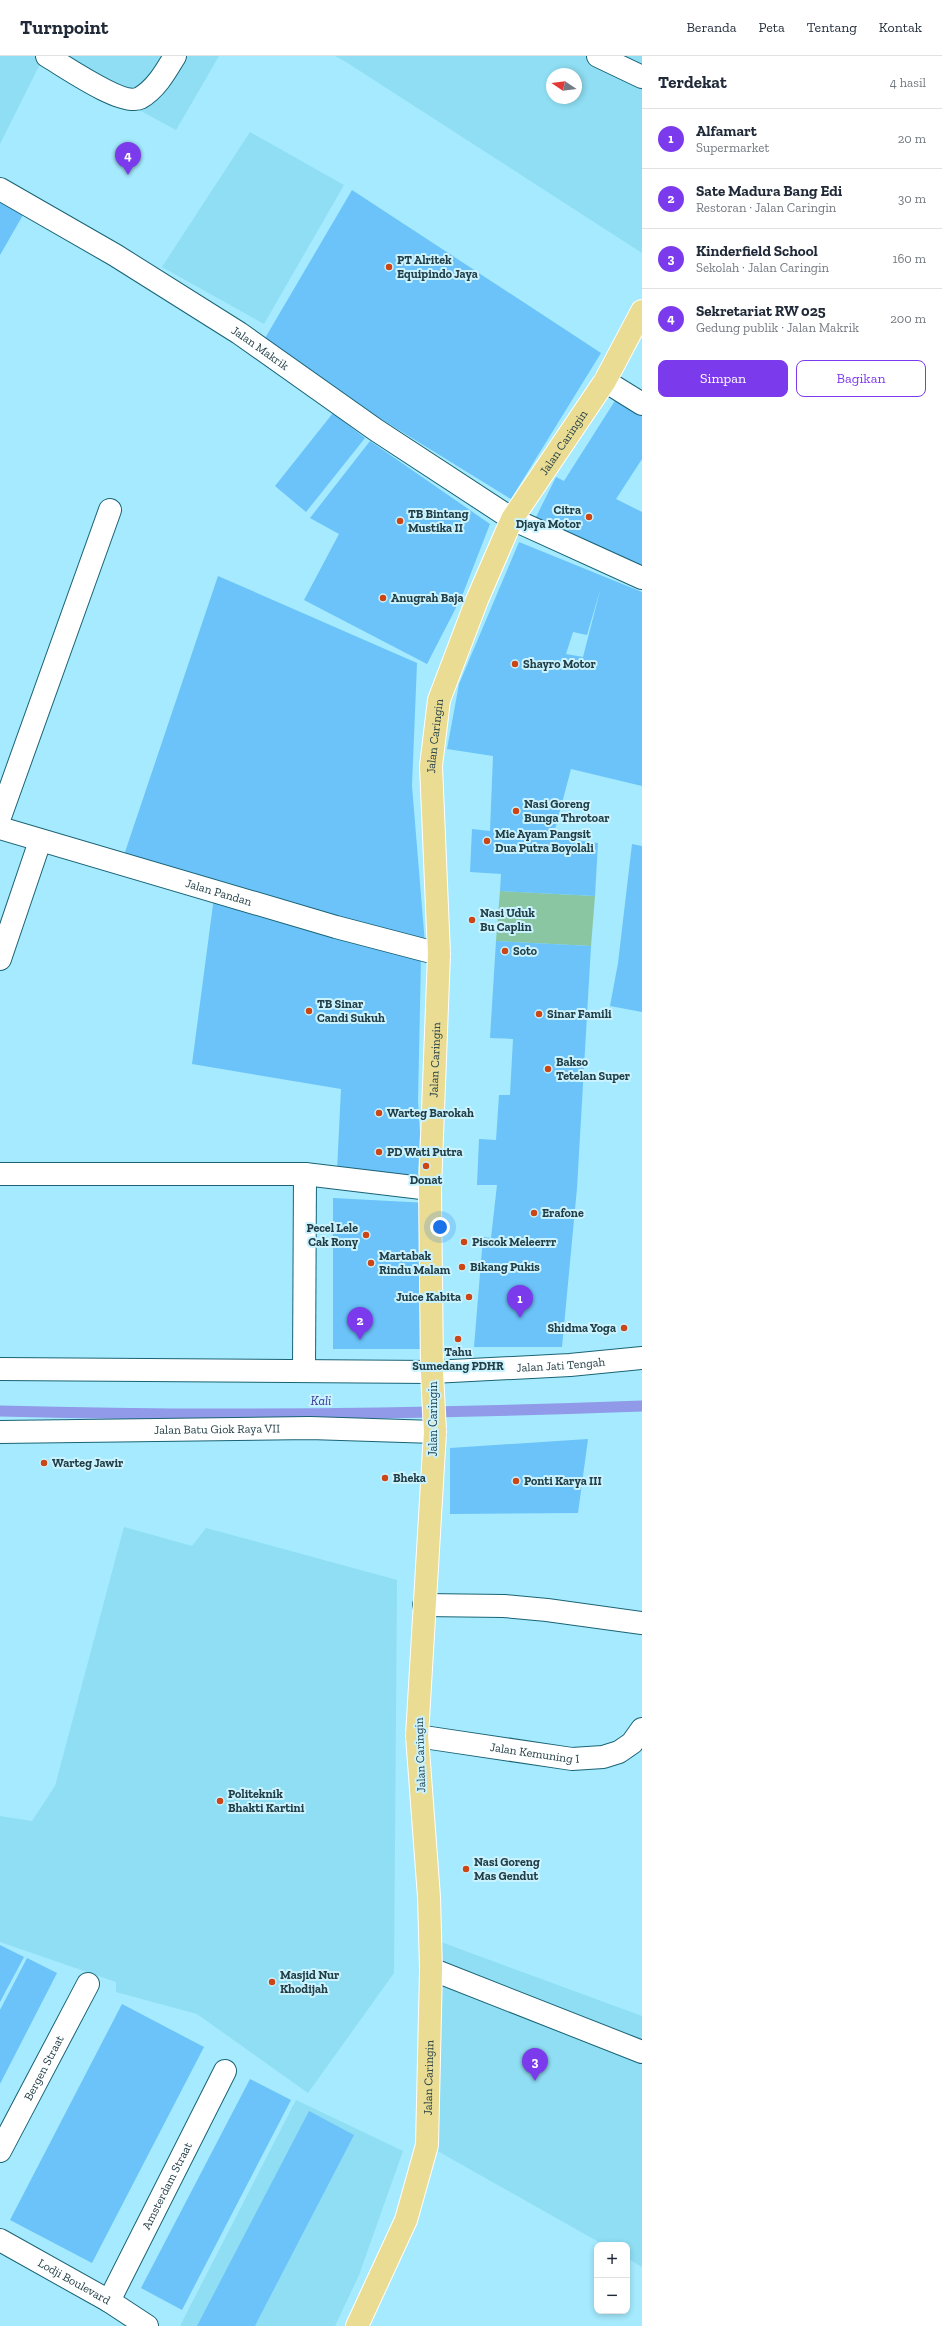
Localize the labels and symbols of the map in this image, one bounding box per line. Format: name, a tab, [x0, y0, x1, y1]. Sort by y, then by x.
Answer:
north arrow	[546, 68, 582, 104]
pin: 4	[115, 142, 141, 175]
place label: PT Alritek Equipindo Jaya	[397, 253, 478, 281]
marker: PT Alritek Equipindo Jaya	[384, 262, 394, 272]
street label: Jalan Makrik	[229, 323, 292, 373]
street label: Jalan Caringin	[537, 407, 590, 478]
place label: Citra Djaya Motor	[516, 503, 582, 532]
place label: TB Bintang Mustika II	[408, 507, 469, 535]
marker: Citra Djaya Motor	[584, 512, 594, 522]
marker: TB Bintang Mustika II	[395, 516, 405, 526]
place label: Anugrah Baja	[391, 591, 464, 606]
marker: Anugrah Baja	[378, 593, 388, 603]
place label: Shayro Motor	[523, 657, 597, 671]
marker: Shayro Motor	[510, 659, 520, 669]
street label: Jalan Caringin	[424, 698, 446, 774]
place label: Nasi Goreng Bunga Throtoar	[524, 797, 610, 825]
marker: Nasi Goreng Bunga Throtoar	[511, 806, 521, 816]
place label: Mie Ayam Pangsit Dua Putra Boyolali	[495, 827, 594, 855]
marker: Mie Ayam Pangsit Dua Putra Boyolali	[482, 836, 492, 846]
street label: Jalan Pandan	[184, 876, 254, 909]
place label: Nasi Uduk Bu Caplin	[480, 906, 535, 934]
marker: Nasi Uduk Bu Caplin	[467, 915, 477, 925]
place label: Soto	[513, 944, 538, 958]
marker: Soto	[500, 946, 510, 956]
place label: TB Sinar Candi Sukuh	[317, 997, 385, 1025]
marker: TB Sinar Candi Sukuh	[304, 1006, 314, 1016]
place label: Sinar Famili	[547, 1007, 612, 1021]
marker: Sinar Famili	[534, 1009, 544, 1019]
street label: Jalan Caringin	[427, 1022, 443, 1098]
place label: Bakso Tetelan Super	[556, 1055, 631, 1083]
marker: Bakso Tetelan Super	[543, 1064, 553, 1074]
place label: Warteg Barokah	[387, 1106, 474, 1120]
marker: Warteg Barokah	[374, 1108, 384, 1118]
place label: PD Wati Putra	[387, 1145, 463, 1159]
marker: PD Wati Putra	[374, 1147, 384, 1157]
marker: Donat	[421, 1161, 431, 1171]
place label: Donat	[410, 1173, 443, 1187]
place label: Erafone	[542, 1206, 584, 1220]
marker: Erafone	[529, 1208, 539, 1218]
your location	[430, 1217, 450, 1237]
place label: Pecel Lele Cak Rony	[306, 1221, 359, 1249]
marker: Pecel Lele Cak Rony	[361, 1230, 371, 1240]
place label: Piscok Meleerrr	[472, 1235, 557, 1249]
marker: Piscok Meleerrr	[459, 1237, 469, 1247]
place label: Martabak Rindu Malam	[379, 1249, 451, 1277]
marker: Martabak Rindu Malam	[366, 1258, 376, 1268]
place label: Bikang Pukis	[470, 1260, 540, 1274]
marker: Bikang Pukis	[457, 1262, 467, 1272]
pin: 1	[507, 1285, 533, 1318]
place label: Juice Kabita	[396, 1290, 461, 1304]
marker: Juice Kabita	[464, 1292, 474, 1302]
pin: 2	[347, 1307, 373, 1340]
place label: Shidma Yoga	[547, 1321, 616, 1335]
marker: Shidma Yoga	[619, 1323, 629, 1333]
marker: Tahu Sumedang PDHR	[453, 1334, 463, 1344]
place label: Tahu Sumedang PDHR	[412, 1345, 504, 1373]
street label: Jalan Jati Tengah	[516, 1355, 606, 1375]
street label: Jalan Caringin	[426, 1381, 440, 1457]
water label: Kali	[311, 1393, 331, 1408]
street label: Jalan Batu Giok Raya VII	[154, 1421, 280, 1437]
place label: Warteg Jawir	[52, 1456, 124, 1470]
marker: Warteg Jawir	[39, 1458, 49, 1468]
place label: Bheka	[393, 1471, 426, 1485]
marker: Bheka	[380, 1473, 390, 1483]
place label: Ponti Karya III	[524, 1474, 602, 1488]
marker: Ponti Karya III	[511, 1476, 521, 1486]
street label: Jalan Caringin	[412, 1717, 428, 1793]
street label: Jalan Kemuning I	[489, 1740, 580, 1766]
place label: Politeknik Bhakti Kartini	[228, 1787, 305, 1815]
marker: Politeknik Bhakti Kartini	[215, 1796, 225, 1806]
place label: Nasi Goreng Mas Gendut	[474, 1855, 540, 1883]
marker: Nasi Goreng Mas Gendut	[461, 1864, 471, 1874]
place label: Masjid Nur Khodijah	[280, 1968, 340, 1997]
marker: Masjid Nur Khodijah	[267, 1977, 277, 1987]
street label: Bergen Straat	[21, 2032, 67, 2103]
street label: Jalan Caringin	[421, 2040, 436, 2115]
pin: 3	[522, 2048, 548, 2081]
street label: Amsterdam Straat	[139, 2139, 195, 2232]
street label: Lodji Boulevard	[36, 2256, 113, 2308]

